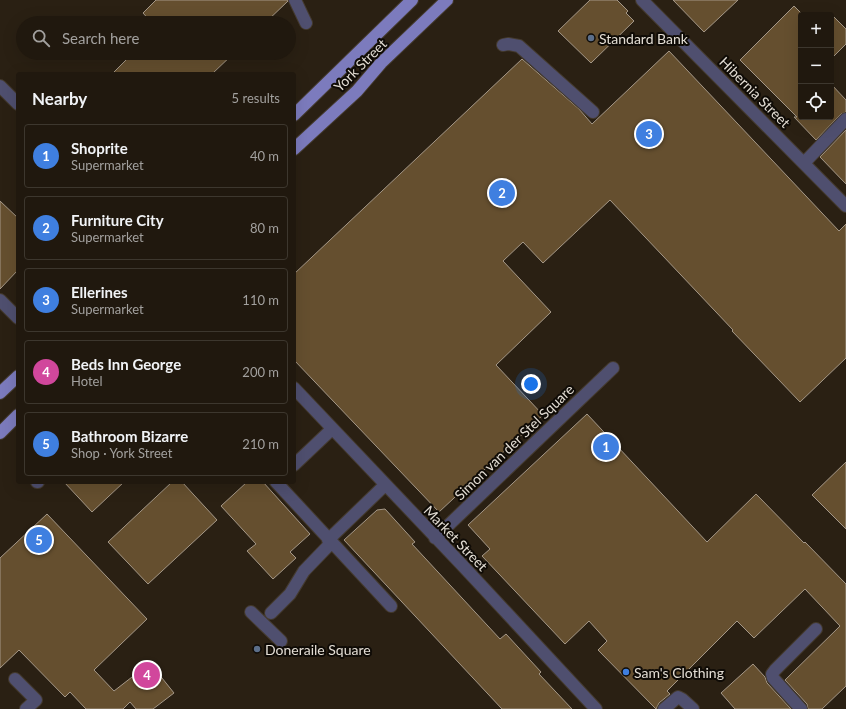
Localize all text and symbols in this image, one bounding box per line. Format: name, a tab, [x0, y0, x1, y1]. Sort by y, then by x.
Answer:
map controls	[798, 12, 834, 120]
button: +	[798, 12, 834, 48]
search box	[16, 16, 296, 60]
icon: search	[30, 27, 52, 49]
text: Search here	[62, 29, 139, 47]
place label: Standard Bank	[599, 30, 689, 47]
marker: Standard Bank	[586, 33, 596, 43]
street label: York Street	[330, 35, 390, 95]
button: −	[798, 48, 834, 84]
street label: Hibernia Street	[716, 53, 794, 131]
button: locate	[798, 84, 834, 120]
text: Nearby	[32, 88, 87, 109]
text: 5 results	[232, 90, 280, 106]
pin: 3	[636, 119, 662, 149]
text: Shoprite	[71, 139, 128, 157]
text: 1	[42, 148, 50, 164]
text: 40 m	[250, 148, 279, 164]
text: Supermarket	[71, 157, 144, 173]
pin: 2	[489, 178, 515, 208]
text: Furniture City	[71, 211, 164, 229]
text: 2	[42, 220, 50, 236]
text: 80 m	[250, 220, 279, 236]
text: Supermarket	[71, 229, 144, 245]
text: Ellerines	[71, 283, 128, 301]
text: 3	[42, 292, 50, 308]
text: 110 m	[242, 292, 279, 308]
text: Supermarket	[71, 301, 144, 317]
text: Beds Inn George	[71, 355, 181, 373]
text: 4	[42, 364, 50, 380]
text: 200 m	[242, 364, 279, 380]
text: Hotel	[71, 373, 103, 389]
your location	[521, 374, 541, 394]
street label: Simon van der Stel Square	[451, 381, 577, 503]
text: Bathroom Bizarre	[71, 427, 188, 445]
pin: 1	[593, 432, 619, 462]
text: 5	[42, 436, 50, 452]
text: 210 m	[242, 436, 279, 452]
text: Shop · York Street	[71, 445, 172, 461]
street label: Market Street	[421, 502, 491, 574]
pin: 5	[26, 525, 52, 555]
place label: Doneraile Square	[265, 641, 371, 658]
marker: Doneraile Square	[252, 644, 262, 654]
pin: 4	[134, 660, 160, 690]
place label: Sam's Clothing	[634, 664, 724, 681]
marker: Sam's Clothing	[621, 667, 631, 677]

